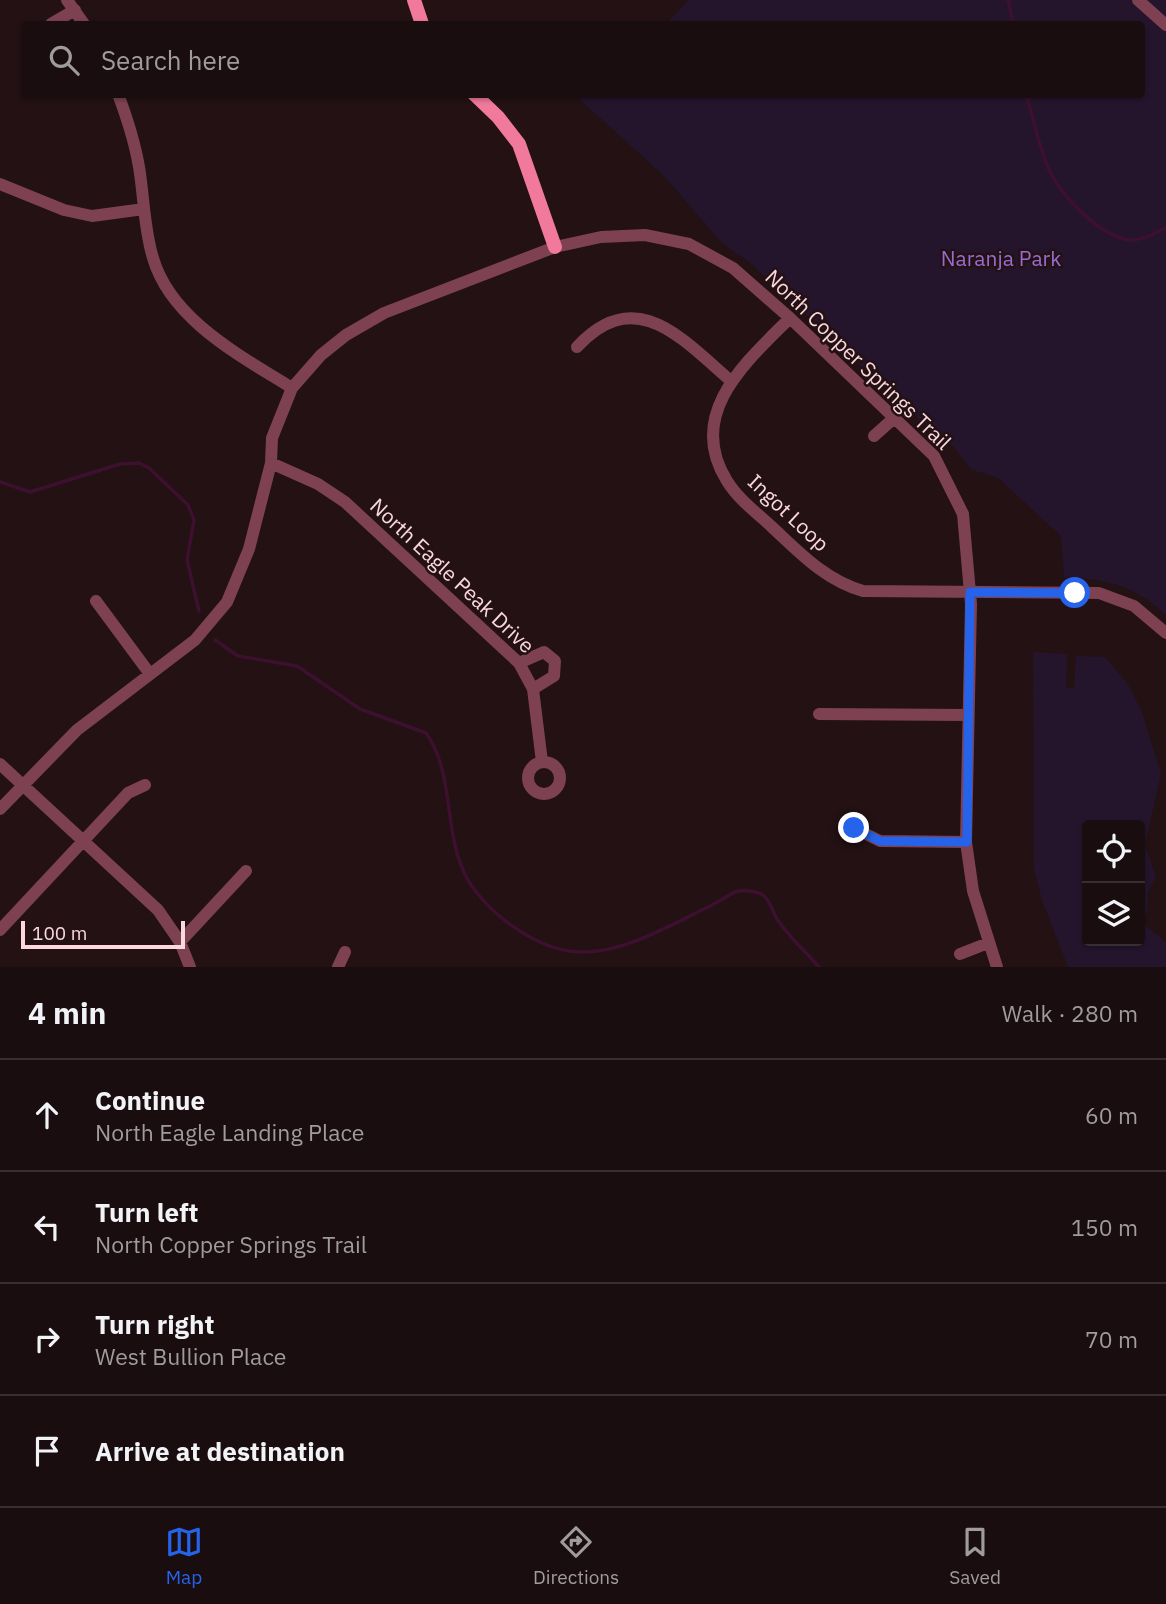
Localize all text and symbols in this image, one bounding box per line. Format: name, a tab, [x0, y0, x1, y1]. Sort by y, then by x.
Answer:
search box	[21, 21, 1145, 98]
icon: search	[45, 41, 83, 79]
text: Search here	[101, 43, 240, 77]
park label: Naranja Park	[941, 244, 1061, 272]
street label: North Copper Springs Trail	[760, 263, 958, 456]
street label: Ingot Loop	[742, 467, 835, 557]
street label: North Eagle Peak Drive	[364, 492, 541, 659]
route start	[1059, 577, 1090, 608]
route end	[838, 812, 869, 843]
map controls	[1082, 820, 1145, 946]
button: locate	[1082, 820, 1145, 883]
button: layers	[1082, 883, 1145, 946]
scale bar	[21, 918, 186, 950]
text: 100 m	[32, 921, 87, 945]
text: 4 min	[28, 993, 106, 1032]
text: Walk · 280 m	[1002, 998, 1138, 1028]
text: Continue	[95, 1083, 205, 1117]
icon: ahead	[28, 1096, 66, 1134]
text: 60 m	[1085, 1100, 1138, 1130]
text: North Eagle Landing Place	[95, 1117, 365, 1147]
text: Turn left	[95, 1195, 198, 1229]
icon: left	[28, 1208, 66, 1246]
text: 150 m	[1071, 1212, 1138, 1242]
text: North Copper Springs Trail	[95, 1229, 367, 1259]
text: Turn right	[95, 1307, 214, 1341]
icon: right	[28, 1320, 66, 1358]
text: 70 m	[1085, 1324, 1138, 1354]
text: West Bullion Place	[95, 1341, 286, 1371]
icon: arrive	[28, 1432, 66, 1470]
text: Arrive at destination	[95, 1434, 345, 1468]
tab: Map	[165, 1523, 203, 1589]
tab: Directions	[533, 1523, 619, 1589]
tab: Saved	[949, 1523, 1001, 1589]

